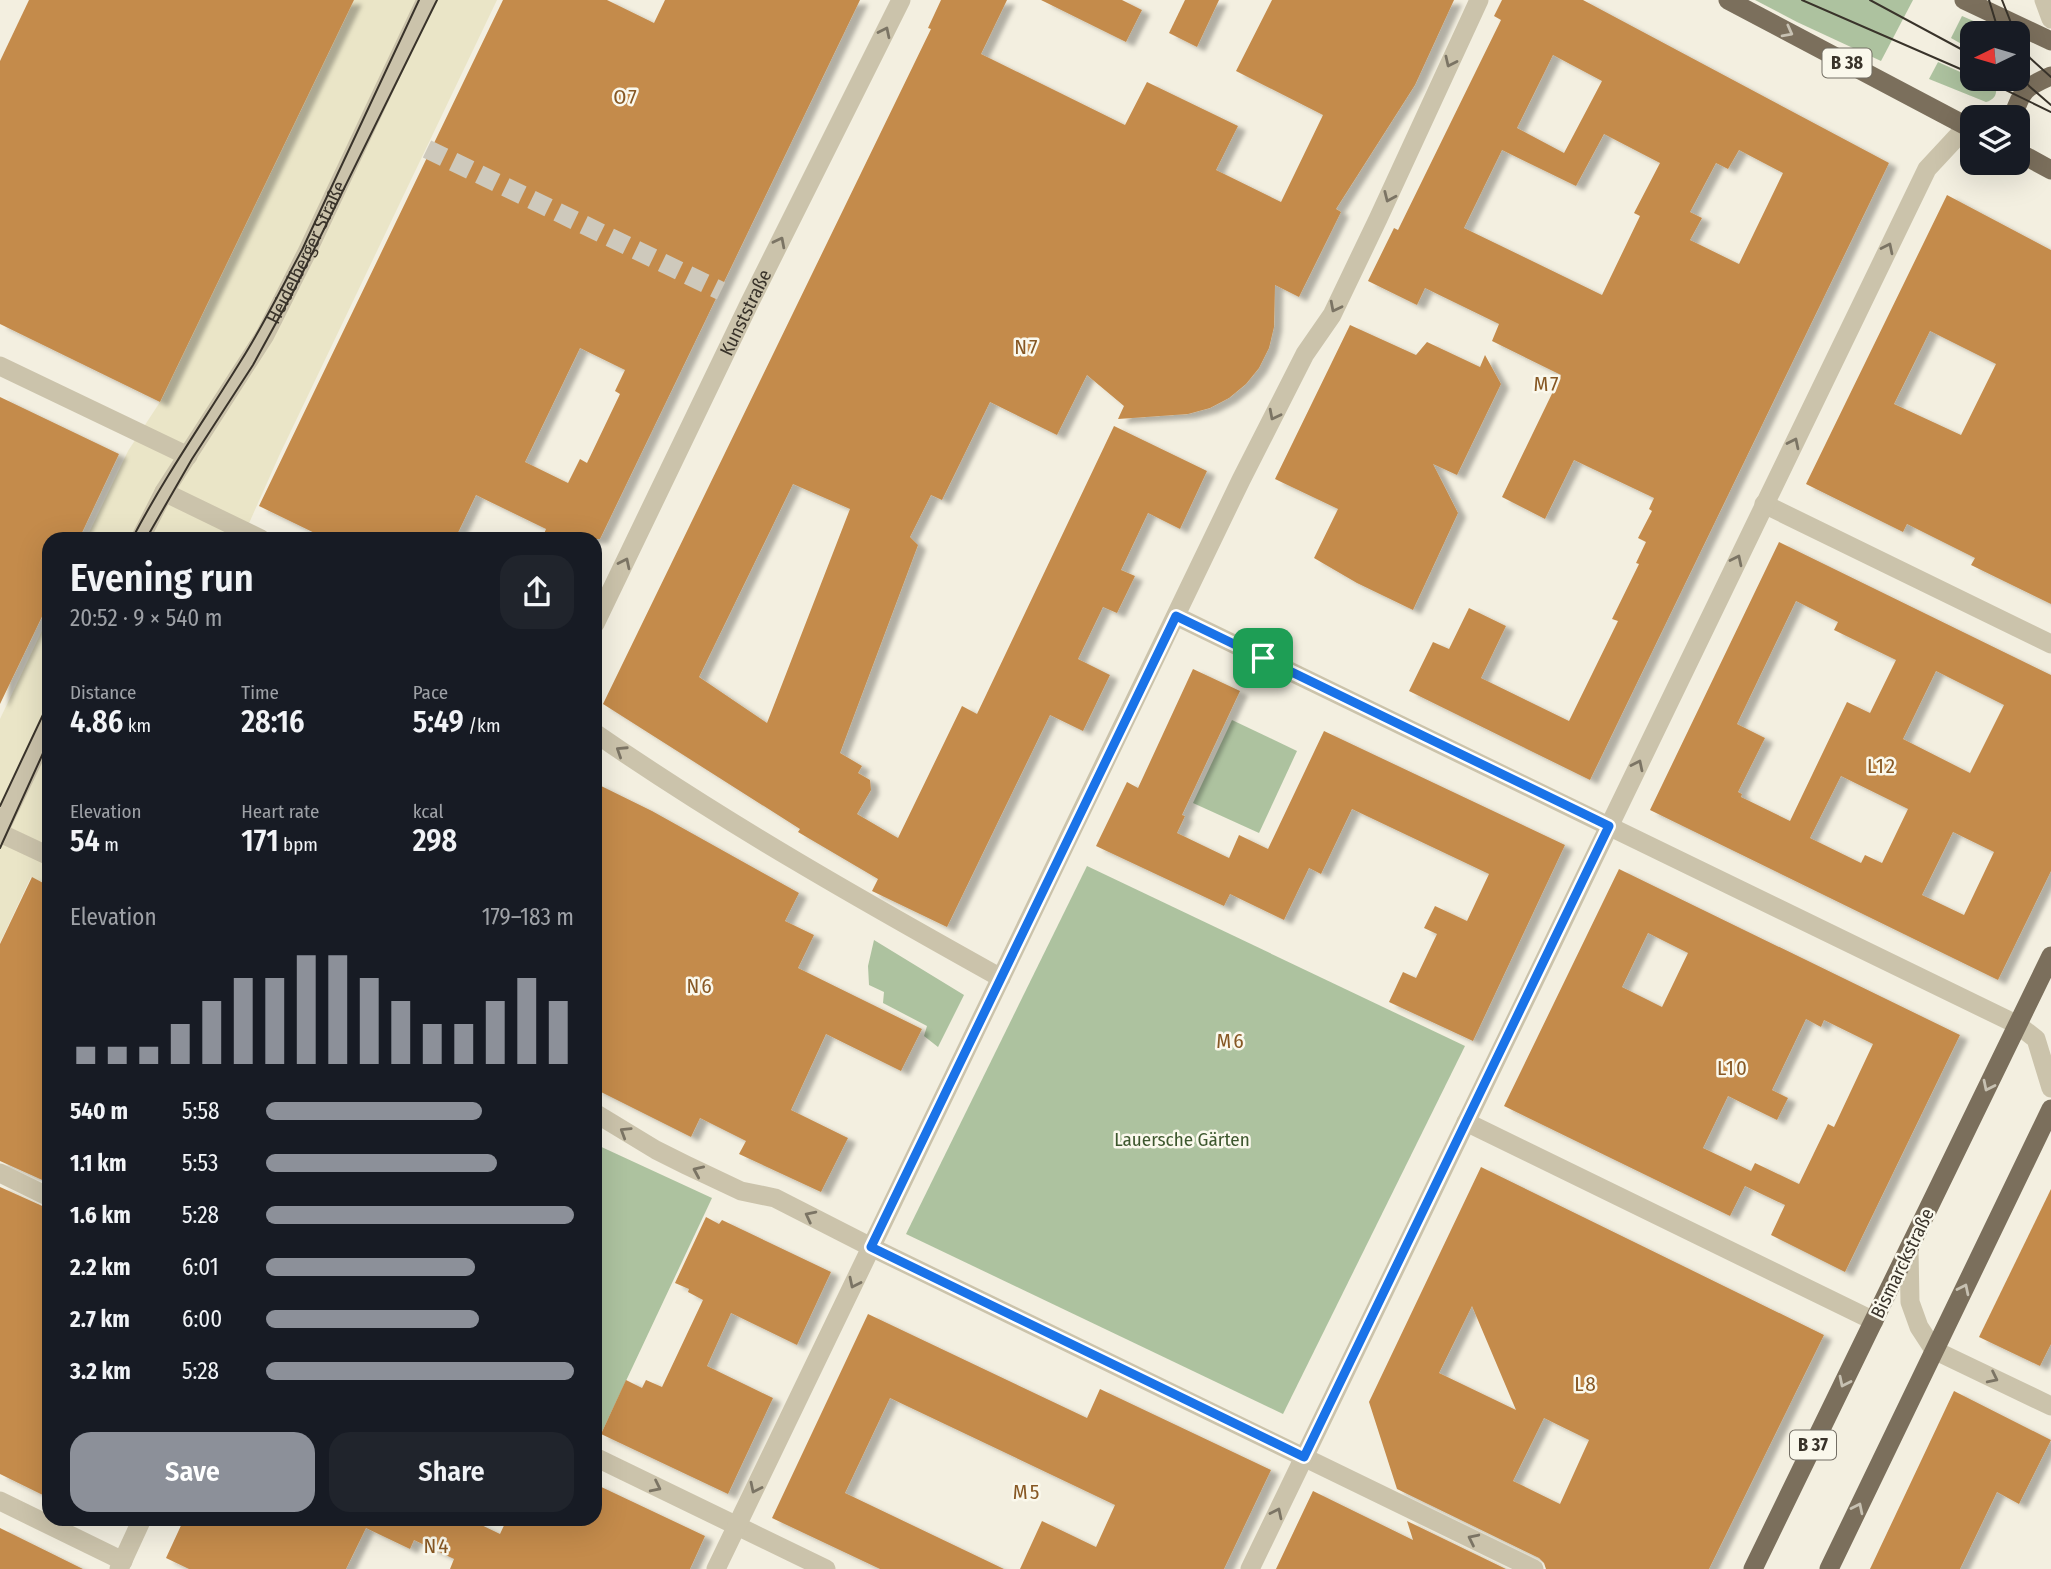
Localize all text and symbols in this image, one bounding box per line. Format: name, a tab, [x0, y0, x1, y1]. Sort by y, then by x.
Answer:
north arrow	[1960, 21, 2030, 91]
map controls	[1960, 21, 2030, 175]
one-way arrow	[1781, 24, 1793, 37]
one-way arrow	[876, 27, 890, 39]
road number: B 38	[1822, 48, 1871, 78]
one-way arrow	[1445, 55, 1459, 67]
district label: O7	[613, 84, 639, 110]
button: layers	[1960, 105, 2030, 175]
street label: Heidelberger Straße	[262, 177, 351, 327]
one-way arrow	[1383, 189, 1397, 202]
one-way arrow	[771, 237, 785, 250]
one-way arrow	[1880, 243, 1894, 255]
street label: Kunststraße	[715, 265, 777, 360]
one-way arrow	[1330, 300, 1344, 312]
district label: N7	[1014, 334, 1040, 360]
district label: M7	[1533, 371, 1561, 397]
one-way arrow	[1269, 407, 1283, 420]
one-way arrow	[1785, 438, 1799, 450]
text: Evening run	[70, 555, 254, 601]
button: share	[500, 555, 574, 629]
one-way arrow	[1729, 555, 1743, 567]
one-way arrow	[617, 558, 631, 570]
text: 20:52 · 9 × 540 m	[70, 604, 222, 632]
pin	[1233, 628, 1293, 688]
icon: arrive	[1244, 639, 1282, 677]
text: Distance	[70, 681, 137, 704]
text: Time	[241, 681, 279, 704]
text: Pace	[413, 681, 448, 704]
text: 4.86	[70, 704, 123, 740]
text: 28:16	[241, 704, 304, 740]
text: 5:49	[413, 704, 464, 740]
text: km	[123, 714, 151, 737]
text: /km	[464, 714, 501, 737]
one-way arrow	[616, 746, 629, 759]
district label: L12	[1867, 753, 1897, 779]
one-way arrow	[1630, 760, 1644, 772]
text: Elevation	[70, 800, 142, 823]
text: Heart rate	[241, 800, 319, 823]
text: kcal	[413, 800, 443, 823]
text: 54	[70, 823, 100, 859]
text: 171	[241, 823, 279, 859]
text: 298	[413, 823, 457, 859]
text: m	[100, 833, 119, 856]
text: bpm	[279, 833, 318, 856]
text: Elevation	[70, 903, 157, 931]
text: 179–183 m	[482, 903, 574, 931]
district label: N6	[686, 973, 714, 999]
district label: M6	[1216, 1028, 1246, 1054]
district label: L10	[1717, 1055, 1749, 1081]
one-way arrow	[1983, 1079, 1997, 1091]
text: 540 m	[70, 1097, 128, 1125]
text: 5:58	[182, 1097, 220, 1125]
one-way arrow	[620, 1127, 633, 1140]
park label: Lauersche Gärten	[1114, 1128, 1250, 1151]
text: 1.1 km	[70, 1149, 126, 1177]
text: 5:53	[182, 1149, 218, 1177]
one-way arrow	[693, 1165, 706, 1179]
text: 1.6 km	[70, 1201, 131, 1229]
text: 5:28	[182, 1201, 219, 1229]
street label: Bismarckstraße	[1866, 1205, 1939, 1322]
one-way arrow	[805, 1211, 817, 1225]
text: 2.2 km	[70, 1253, 131, 1281]
text: 6:01	[182, 1253, 219, 1281]
one-way arrow	[848, 1276, 862, 1288]
one-way arrow	[1956, 1284, 1970, 1296]
text: 2.7 km	[70, 1305, 130, 1333]
text: 6:00	[182, 1305, 222, 1333]
text: 3.2 km	[70, 1357, 131, 1385]
text: 5:28	[182, 1357, 219, 1385]
one-way arrow	[1986, 1370, 1998, 1384]
district label: L8	[1574, 1371, 1598, 1397]
one-way arrow	[1838, 1375, 1852, 1387]
road number: B 37	[1790, 1430, 1836, 1460]
button: Save	[70, 1432, 315, 1512]
button: Share	[329, 1432, 574, 1512]
one-way arrow	[649, 1478, 661, 1492]
district label: M5	[1013, 1479, 1041, 1505]
one-way arrow	[749, 1481, 763, 1493]
one-way arrow	[1850, 1502, 1864, 1515]
one-way arrow	[1269, 1508, 1283, 1520]
district label: N4	[424, 1533, 450, 1559]
one-way arrow	[1468, 1534, 1480, 1548]

